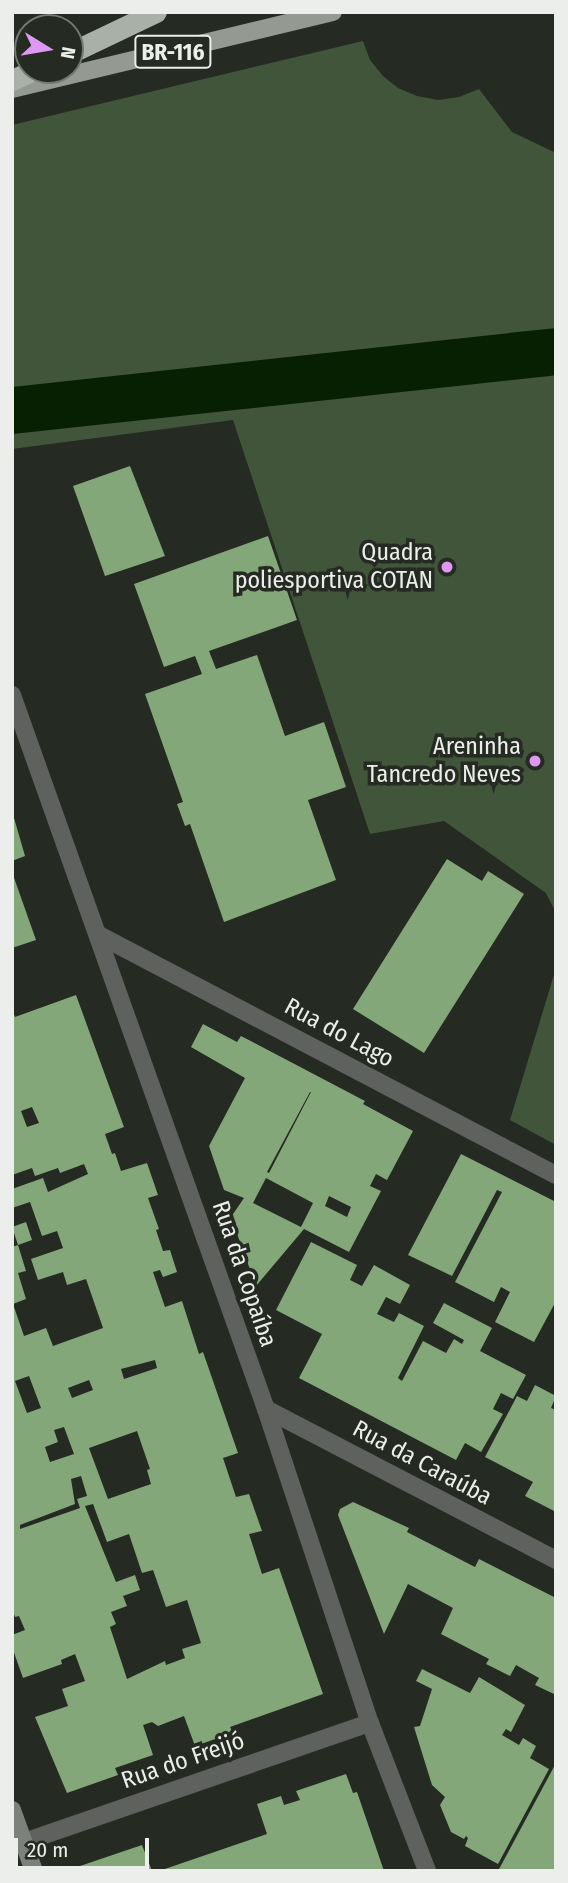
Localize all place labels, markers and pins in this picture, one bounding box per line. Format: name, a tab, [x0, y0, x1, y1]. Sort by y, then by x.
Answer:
place label: Quadra poliesportiva COTAN	[235, 539, 433, 595]
marker: Quadra poliesportiva COTAN	[439, 559, 455, 575]
place label: Areninha Tancredo Neves	[367, 733, 521, 789]
marker: Areninha Tancredo Neves	[527, 753, 543, 769]

